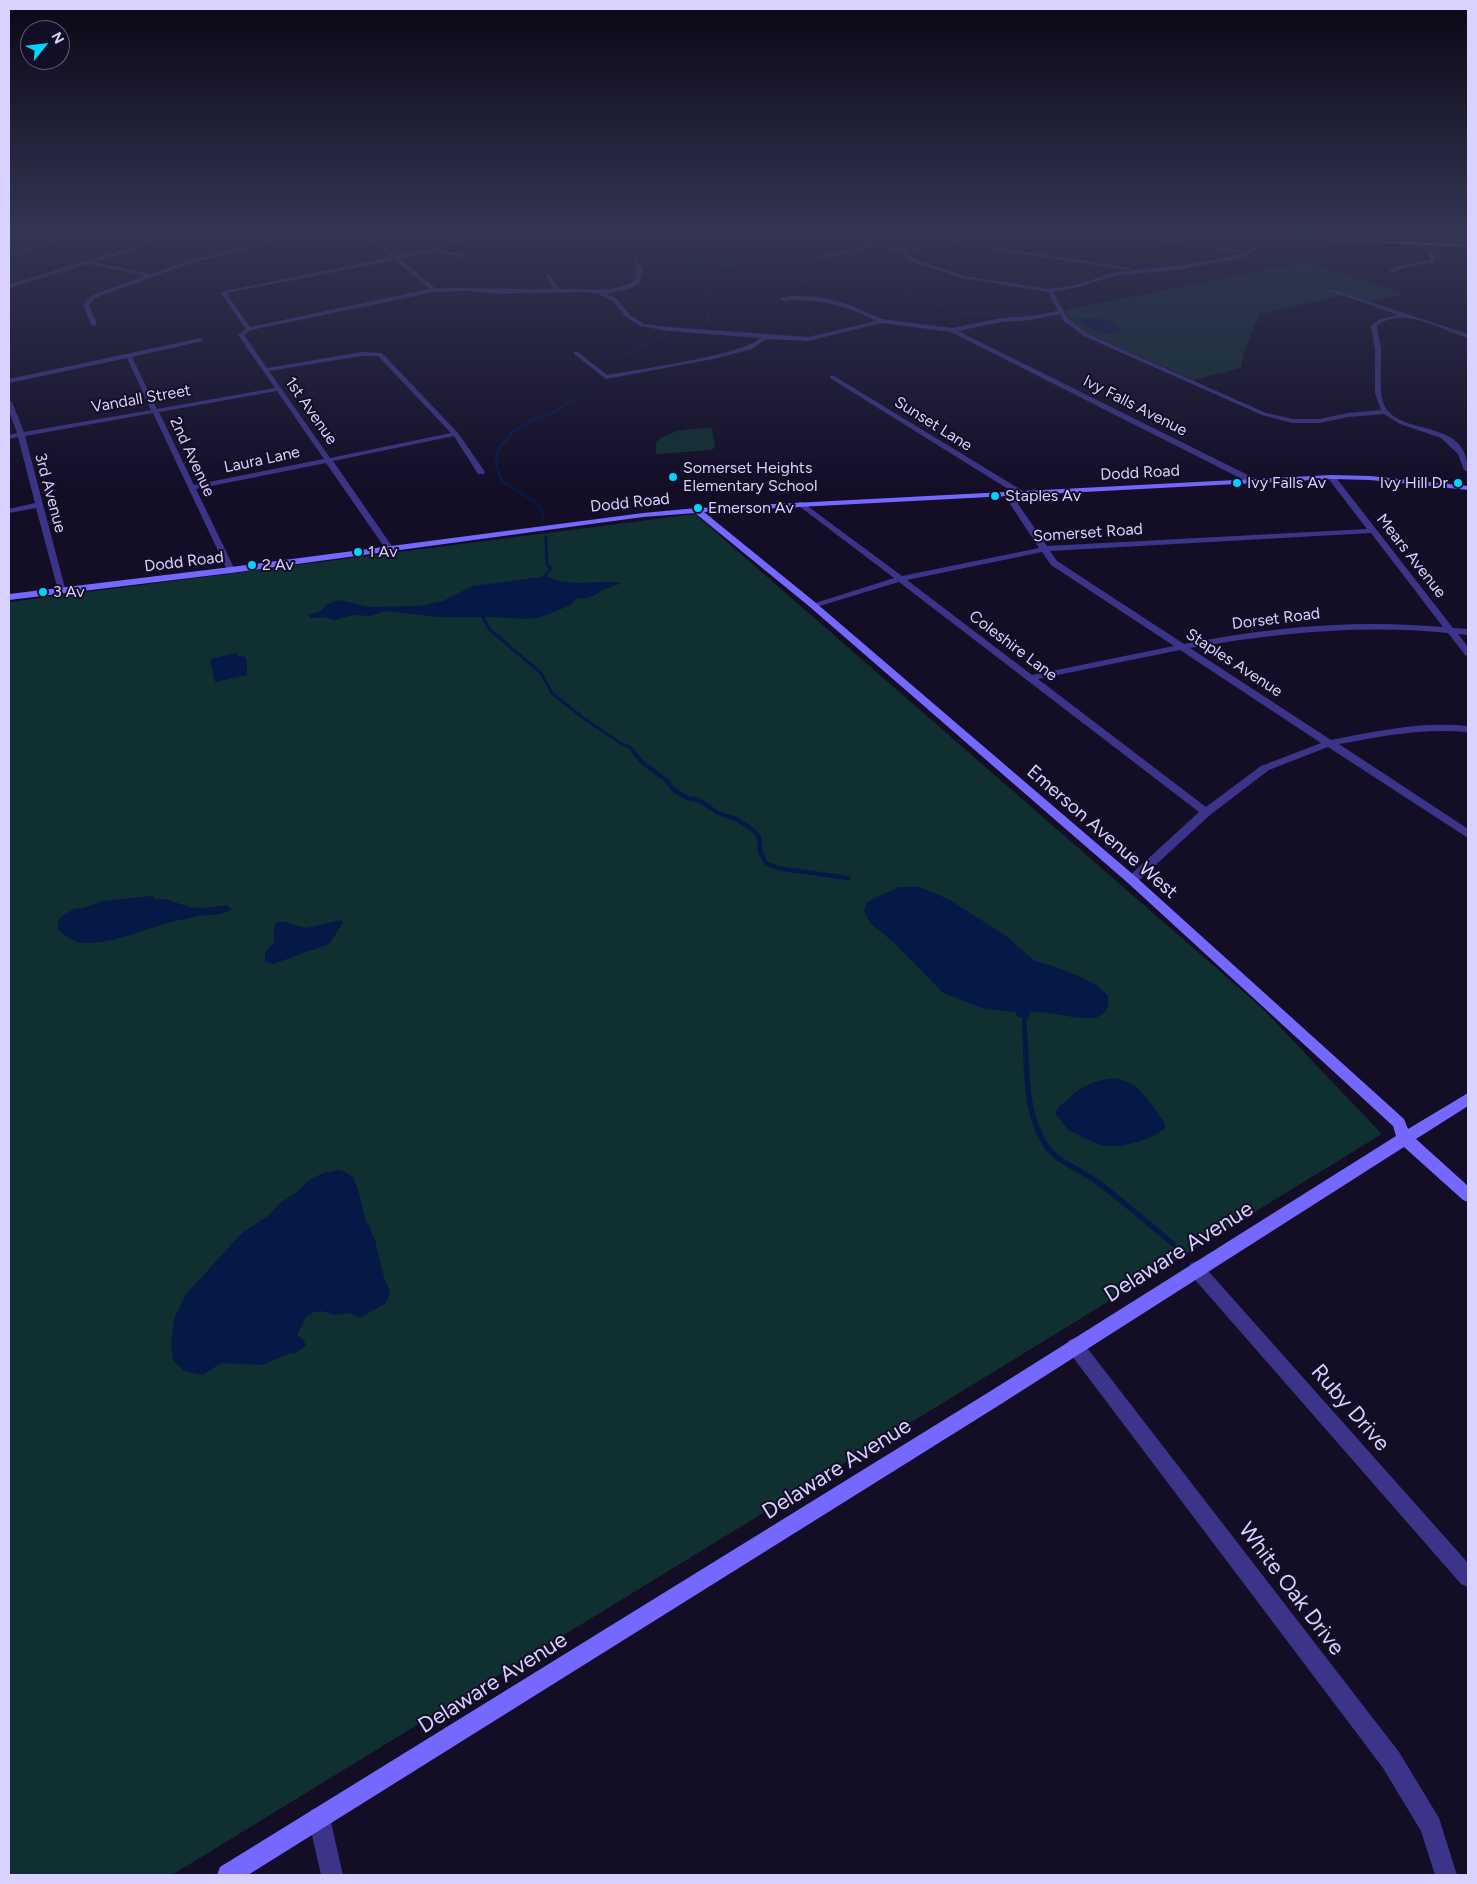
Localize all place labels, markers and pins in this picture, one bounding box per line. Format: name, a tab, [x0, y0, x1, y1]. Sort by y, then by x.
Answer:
place label: Somerset Heights Elementary School	[683, 458, 817, 496]
marker: Somerset Heights Elementary School	[667, 471, 679, 483]
place label: Ivy Falls Av	[1247, 473, 1326, 493]
place label: Ivy Hill Dr	[1380, 473, 1448, 493]
marker: Ivy Falls Av	[1231, 477, 1243, 489]
marker: Ivy Hill Dr	[1452, 477, 1464, 489]
place label: Staples Av	[1005, 486, 1081, 506]
marker: Staples Av	[989, 490, 1001, 502]
place label: Emerson Av	[708, 498, 794, 518]
marker: Emerson Av	[692, 502, 704, 514]
place label: 1 Av	[368, 542, 398, 562]
marker: 1 Av	[352, 546, 364, 558]
place label: 2 Av	[262, 555, 294, 575]
marker: 2 Av	[246, 559, 258, 571]
place label: 3 Av	[53, 582, 85, 602]
marker: 3 Av	[37, 586, 49, 598]

